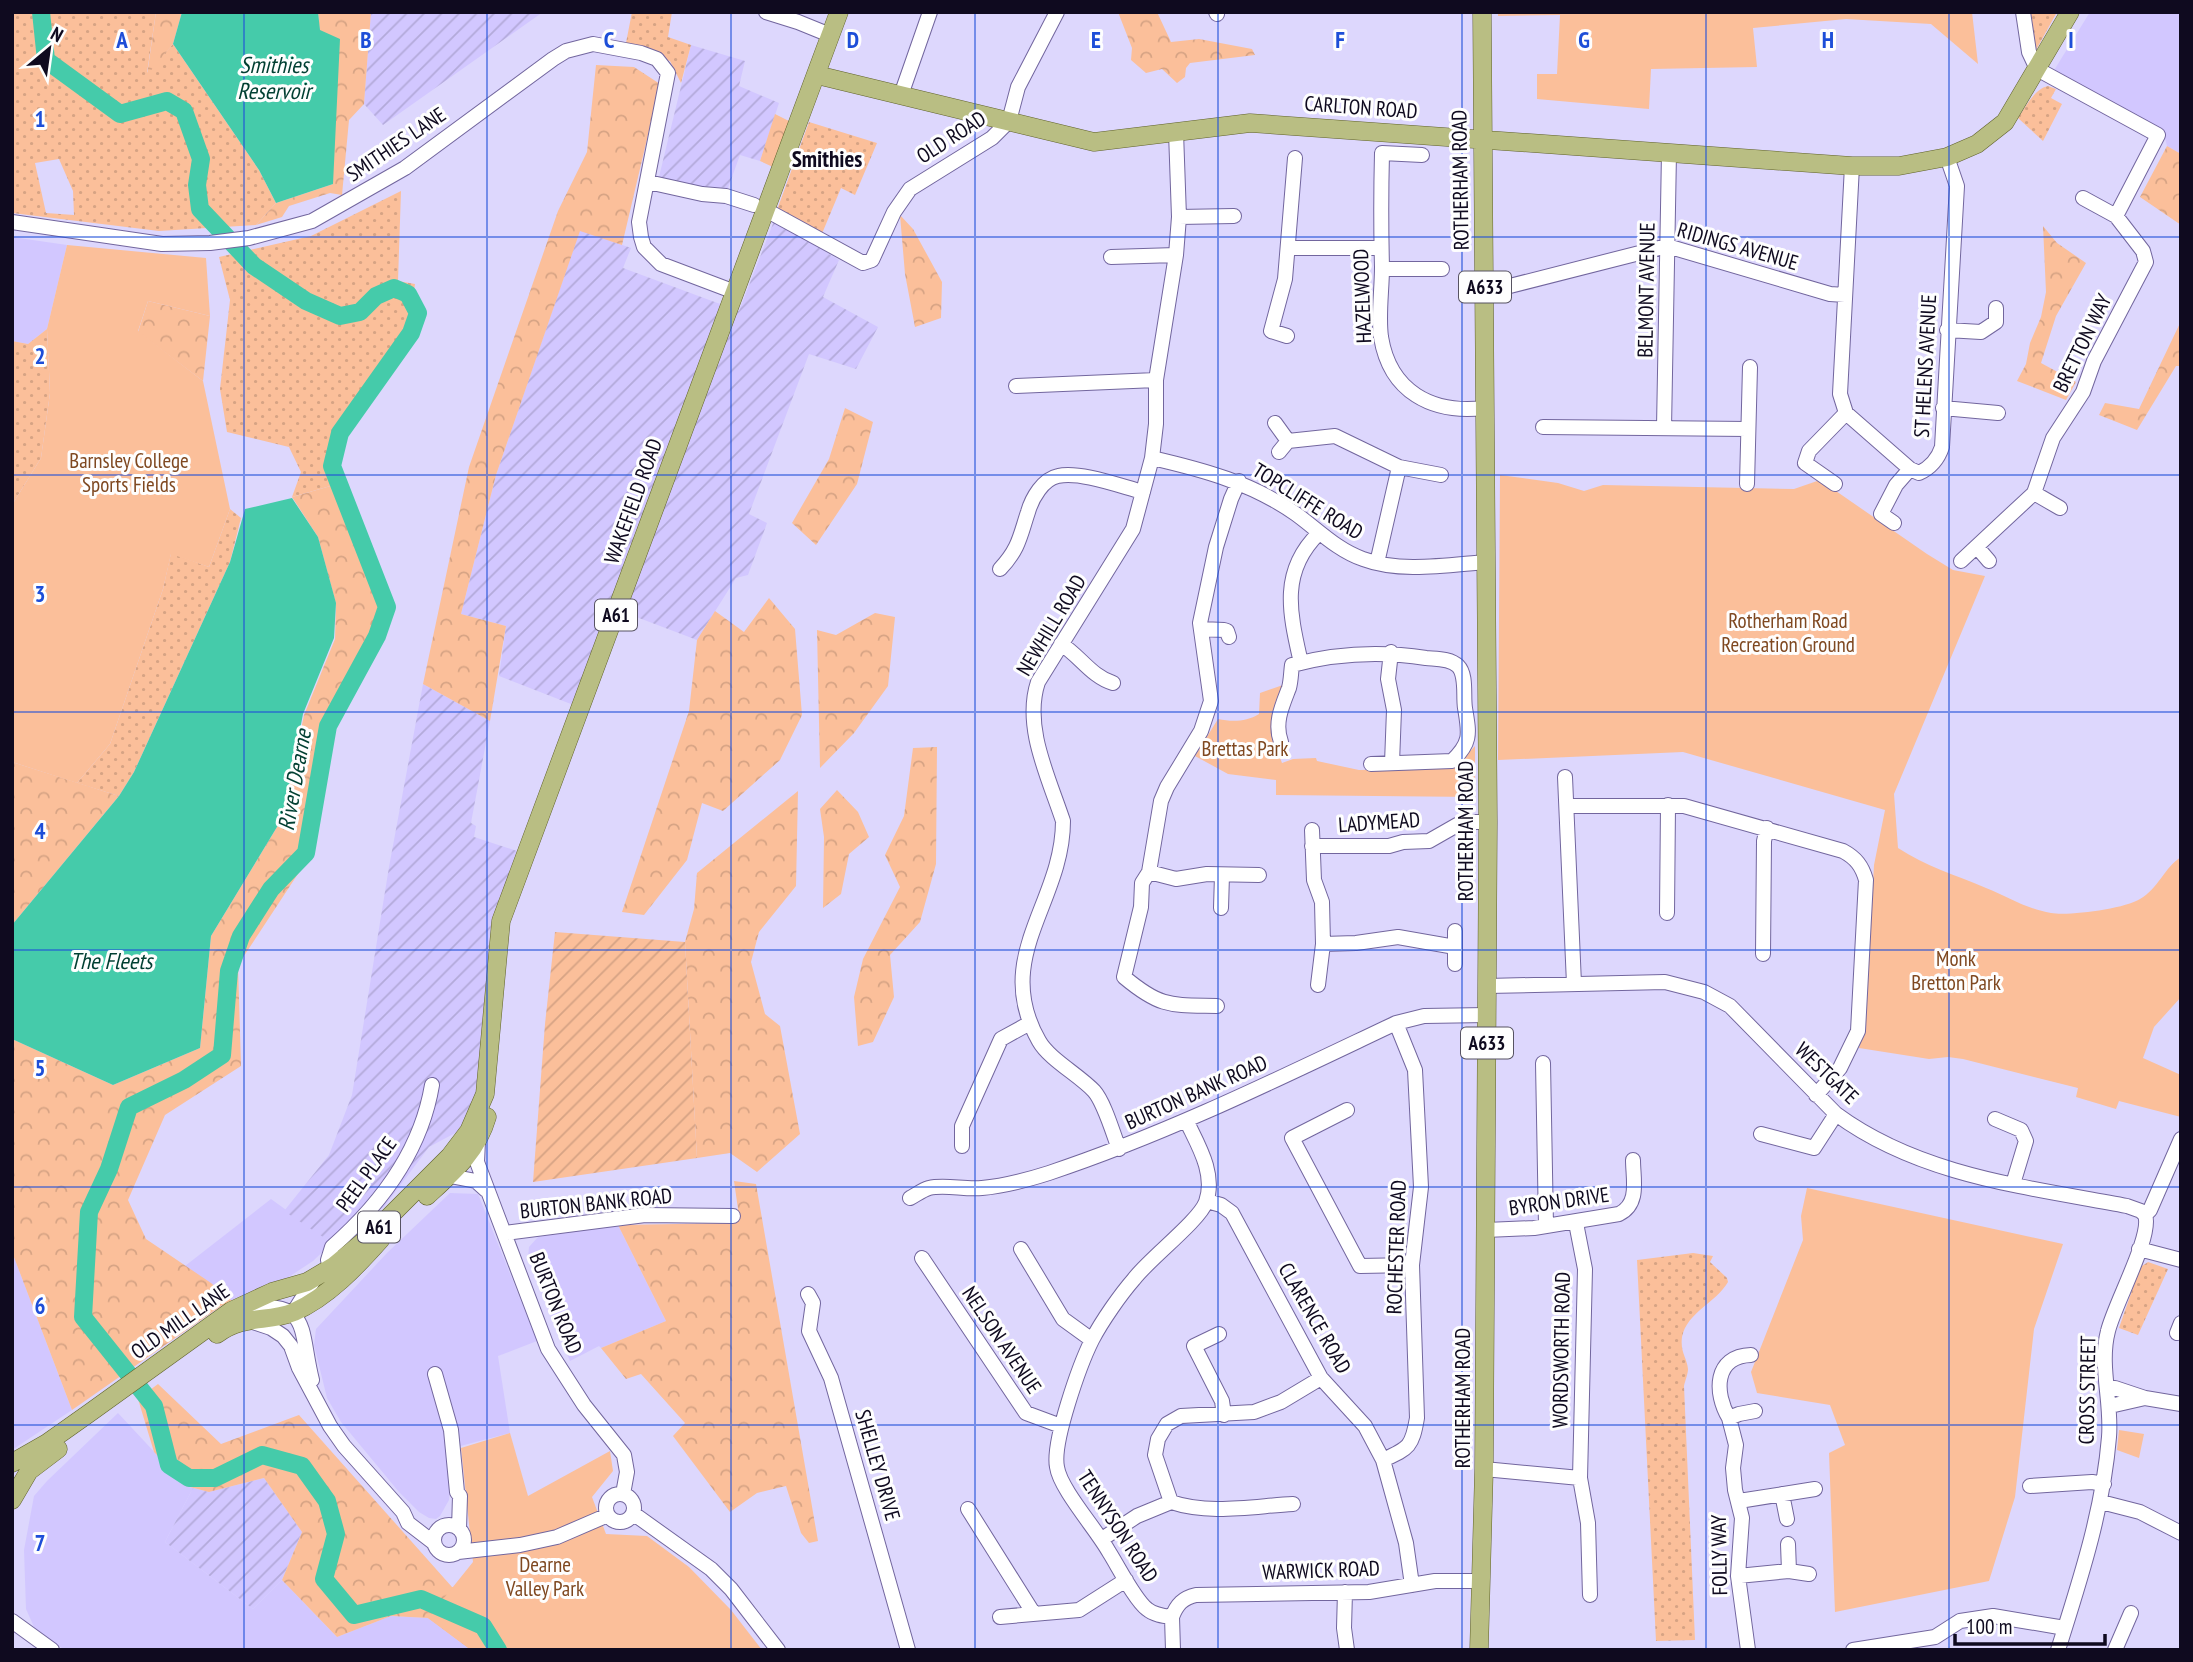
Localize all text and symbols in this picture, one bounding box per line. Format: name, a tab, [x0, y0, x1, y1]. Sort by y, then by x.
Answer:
north arrow	[14, 14, 84, 84]
text: N	[47, 21, 68, 47]
text: A	[115, 25, 128, 54]
text: B	[360, 25, 372, 54]
text: C	[604, 25, 615, 54]
text: D	[847, 25, 859, 54]
text: E	[1091, 25, 1101, 54]
text: F	[1335, 25, 1345, 54]
text: G	[1578, 25, 1590, 54]
text: H	[1822, 25, 1834, 54]
text: I	[2068, 25, 2074, 54]
water label: Smithies Reservoir	[237, 50, 314, 105]
street label: CARLTON ROAD	[1304, 90, 1418, 124]
street label: SMITHIES LANE	[341, 101, 451, 187]
text: 1	[35, 104, 46, 133]
street label: OLD ROAD	[911, 105, 991, 169]
street label: ROTHERHAM ROAD	[1445, 110, 1475, 250]
district label: Smithies	[792, 144, 862, 173]
street label: RIDINGS AVENUE	[1674, 216, 1802, 276]
street label: BELMONT AVENUE	[1631, 222, 1661, 358]
street label: HAZELWOOD	[1347, 248, 1377, 344]
road number: A633	[1459, 272, 1511, 302]
street label: BRETTON WAY	[2047, 289, 2118, 397]
street label: ST HELENS AVENUE	[1908, 294, 1942, 438]
text: 2	[35, 341, 46, 370]
street label: WAKEFIELD ROAD	[598, 435, 668, 567]
park label: Barnsley College Sports Fields	[69, 447, 189, 498]
street label: TOPCLIFFE ROAD	[1248, 456, 1368, 546]
street label: NEWHILL ROAD	[1010, 570, 1092, 680]
text: 3	[35, 579, 46, 608]
road number: A61	[595, 600, 637, 630]
park label: Rotherham Road Recreation Ground	[1721, 607, 1855, 658]
water label: River Dearne	[271, 726, 317, 833]
park label: Brettas Park	[1201, 735, 1289, 762]
street label: ROTHERHAM ROAD	[1452, 761, 1479, 901]
street label: LADYMEAD	[1337, 806, 1421, 838]
text: 4	[35, 816, 46, 845]
park label: Monk Bretton Park	[1911, 945, 2001, 996]
water label: The Fleets	[70, 946, 154, 975]
road number: A633	[1461, 1028, 1513, 1058]
street label: WESTGATE	[1789, 1036, 1865, 1110]
street label: BURTON BANK ROAD	[1121, 1049, 1271, 1135]
text: 5	[35, 1053, 46, 1082]
street label: PEEL PLACE	[330, 1131, 402, 1217]
street label: ROCHESTER ROAD	[1380, 1179, 1412, 1315]
street label: BYRON DRIVE	[1507, 1181, 1611, 1221]
street label: BURTON BANK ROAD	[519, 1182, 673, 1224]
road number: A61	[358, 1212, 400, 1242]
street label: BURTON ROAD	[523, 1248, 589, 1358]
street label: CLARENCE ROAD	[1272, 1258, 1358, 1378]
street label: WORDSWORTH ROAD	[1546, 1272, 1576, 1428]
street label: OLD MILL LANE	[125, 1277, 235, 1365]
street label: NELSON AVENUE	[956, 1281, 1048, 1399]
text: 6	[35, 1291, 46, 1320]
street label: ROTHERHAM ROAD	[1449, 1328, 1476, 1468]
street label: CROSS STREET	[2073, 1335, 2101, 1445]
street label: SHELLEY DRIVE	[849, 1406, 907, 1524]
street label: TENNYSON ROAD	[1072, 1465, 1164, 1587]
street label: FOLLY WAY	[1705, 1514, 1733, 1596]
text: 7	[35, 1528, 46, 1557]
park label: Dearne Valley Park	[505, 1551, 584, 1602]
street label: WARWICK ROAD	[1262, 1554, 1380, 1586]
scale bar	[1955, 1602, 2106, 1646]
text: 100 m	[1966, 1613, 2012, 1640]

